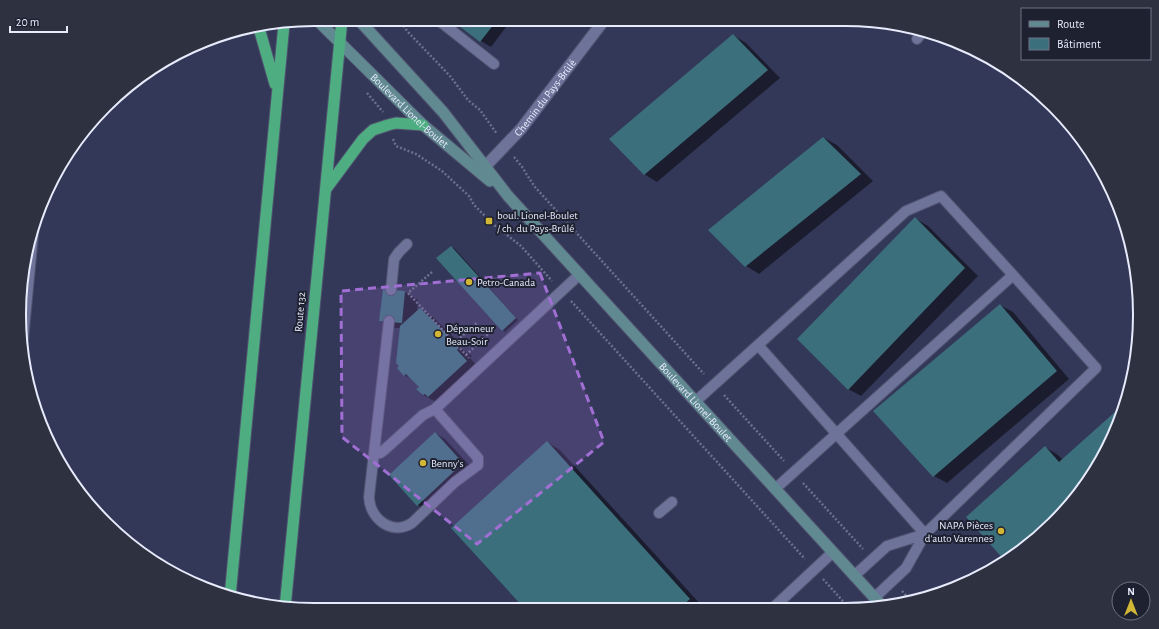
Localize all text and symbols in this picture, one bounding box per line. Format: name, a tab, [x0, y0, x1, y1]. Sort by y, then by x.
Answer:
scale bar	[10, 8, 67, 34]
legend	[1021, 8, 1151, 60]
text: 20 m	[16, 16, 39, 28]
text: Route	[1057, 18, 1084, 30]
text: Bâtiment	[1057, 38, 1101, 50]
street label: Chemin du Pays-Brûlé	[512, 57, 578, 138]
street label: Boulevard Lionel-Boulet	[369, 71, 451, 150]
place label: boul. Lionel-Boulet / ch. du Pays-Brûlé	[497, 210, 578, 234]
marker: boul. Lionel-Boulet / ch. du Pays-Brûlé	[484, 216, 494, 226]
marker: Petro-Canada	[464, 277, 474, 287]
place label: Petro-Canada	[477, 277, 535, 288]
street label: Route 132	[293, 291, 307, 333]
place label: Dépanneur Beau-Soir	[446, 323, 495, 347]
marker: Dépanneur Beau-Soir	[433, 329, 443, 339]
street label: Boulevard Lionel-Boulet	[657, 360, 735, 444]
marker: Benny's	[418, 458, 428, 468]
place label: Benny's	[431, 458, 464, 469]
place label: NAPA Pièces d'auto Varennes	[925, 520, 993, 544]
marker: NAPA Pièces d'auto Varennes	[996, 526, 1006, 536]
north arrow	[1111, 581, 1151, 621]
text: N	[1127, 586, 1135, 597]

